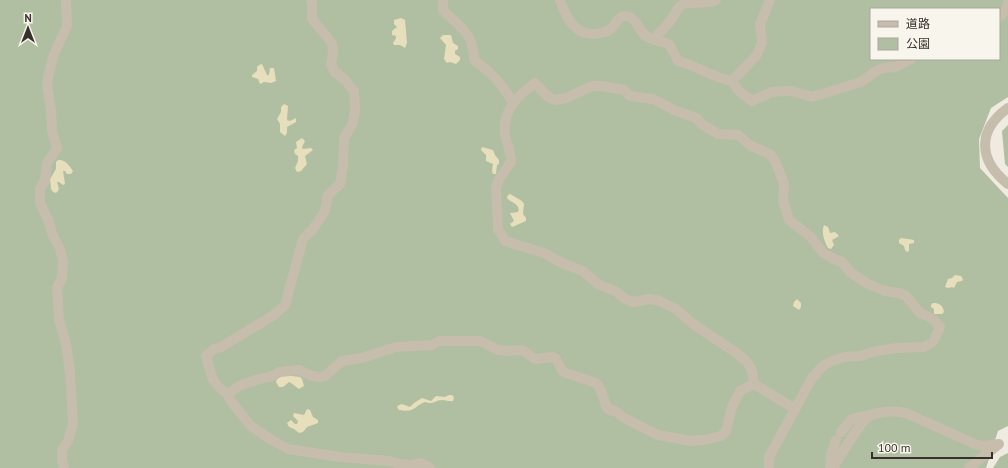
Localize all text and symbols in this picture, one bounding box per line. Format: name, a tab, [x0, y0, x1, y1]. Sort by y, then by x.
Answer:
north arrow	[8, 8, 48, 48]
legend	[870, 8, 1000, 60]
text: N	[24, 11, 32, 25]
text: 道路	[906, 16, 930, 31]
text: 公園	[906, 36, 930, 51]
scale bar	[872, 434, 992, 460]
text: 100 m	[878, 440, 911, 455]

